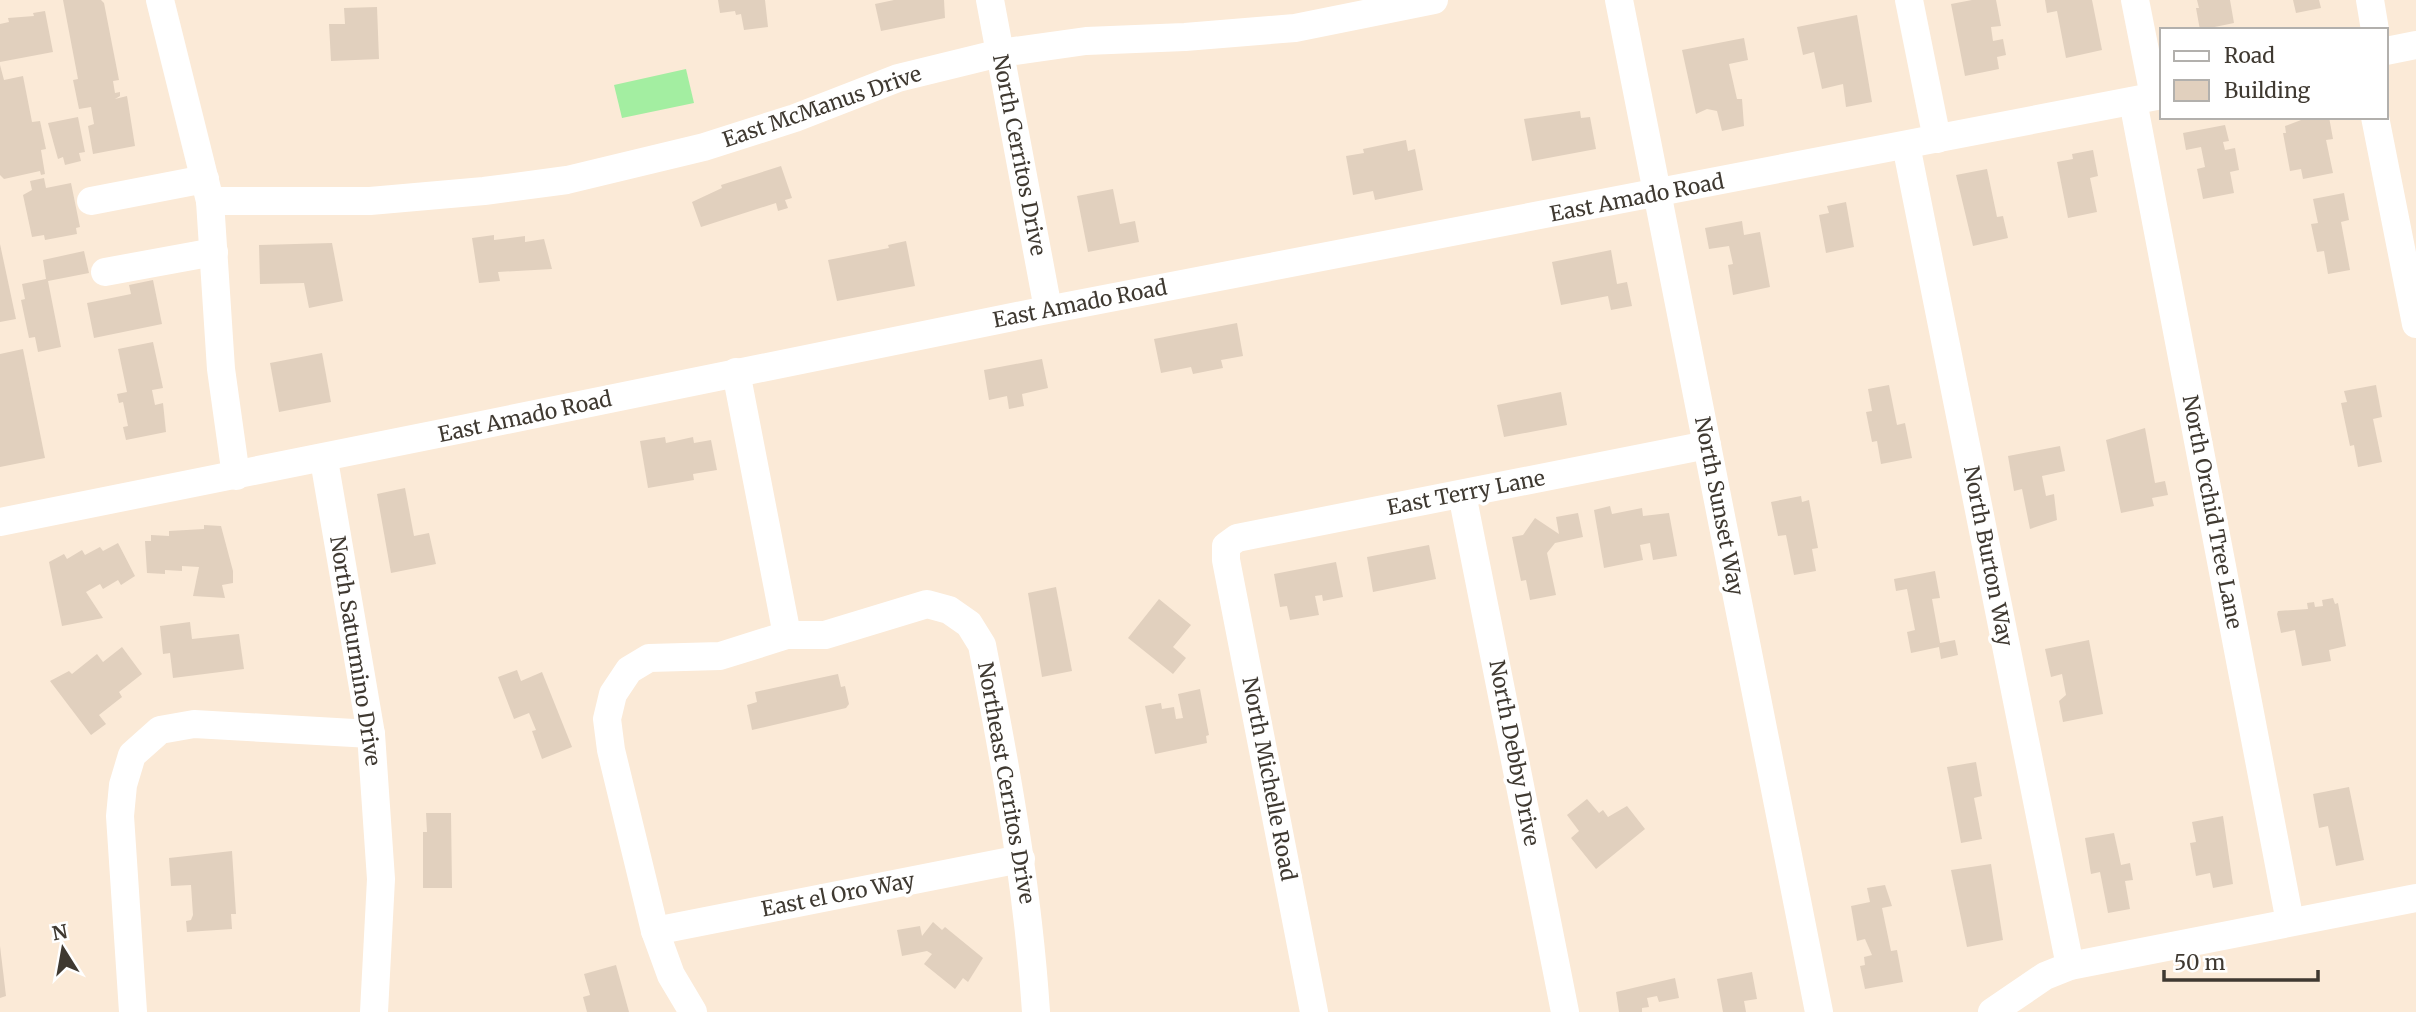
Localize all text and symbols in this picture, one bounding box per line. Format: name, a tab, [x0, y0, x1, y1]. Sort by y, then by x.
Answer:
legend	[2160, 28, 2388, 119]
text: Road	[2224, 42, 2275, 69]
street label: North Cerritos Drive	[987, 52, 1052, 258]
street label: East McManus Drive	[719, 60, 925, 153]
text: Building	[2224, 77, 2311, 104]
street label: East Amado Road	[1548, 167, 1727, 228]
street label: East Amado Road	[991, 273, 1170, 334]
street label: East Amado Road	[436, 385, 615, 448]
street label: North Orchid Tree Lane	[2177, 393, 2248, 631]
street label: North Sunset Way	[1689, 414, 1750, 598]
street label: North Burton Way	[1958, 463, 2019, 649]
street label: East Terry Lane	[1385, 464, 1547, 521]
street label: North Saturmino Drive	[324, 534, 387, 768]
street label: North Debby Drive	[1483, 658, 1546, 848]
street label: Northeast Cerritos Drive	[972, 660, 1041, 906]
street label: North Michelle Road	[1236, 675, 1303, 883]
street label: East el Oro Way	[759, 866, 918, 923]
north arrow	[28, 914, 98, 984]
text: N	[50, 919, 69, 946]
scale bar	[2164, 939, 2318, 983]
text: 50 m	[2174, 949, 2225, 976]

